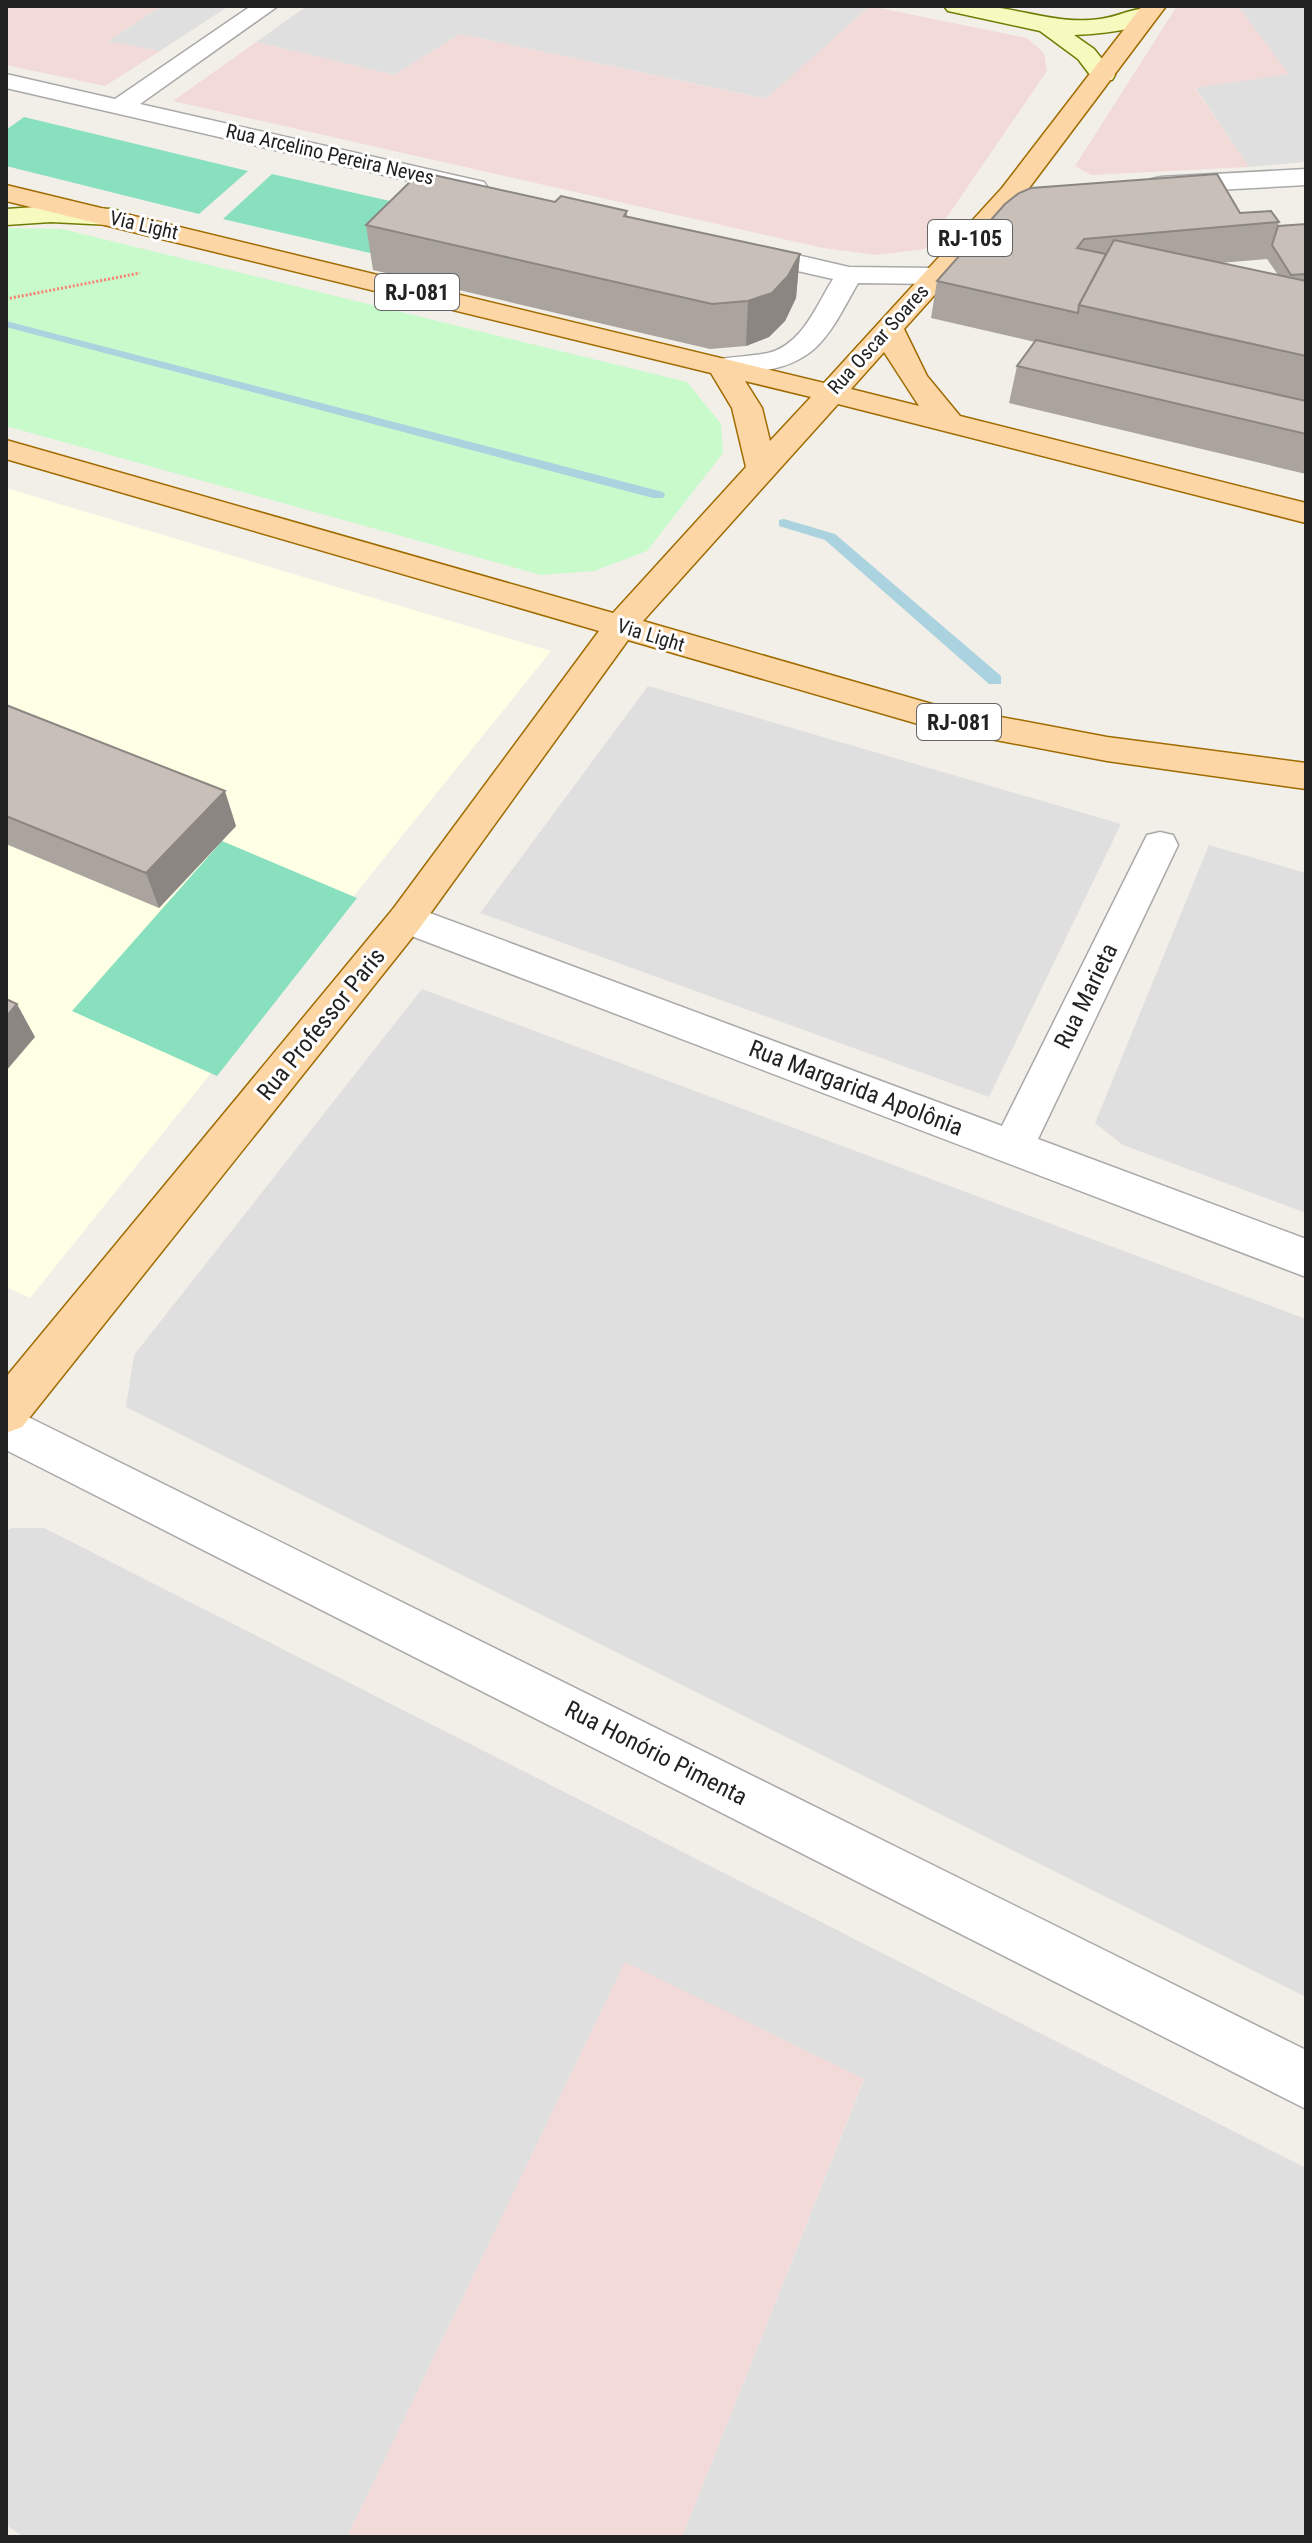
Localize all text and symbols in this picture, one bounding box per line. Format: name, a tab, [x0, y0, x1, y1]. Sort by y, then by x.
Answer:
street label: Rua Arcelino Pereira Neves	[224, 118, 436, 190]
street label: Via Light	[107, 205, 181, 245]
road number: RJ-105	[928, 220, 1012, 256]
road number: RJ-081	[375, 274, 459, 310]
street label: Rua Oscar Soares	[822, 279, 934, 399]
street label: Via Light	[614, 613, 688, 657]
road number: RJ-081	[917, 704, 1001, 740]
street label: Rua Marieta	[1049, 939, 1123, 1053]
street label: Rua Professor Paris	[251, 942, 391, 1106]
street label: Rua Margarida Apolônia	[745, 1034, 967, 1142]
street label: Rua Honório Pimenta	[560, 1695, 752, 1811]

